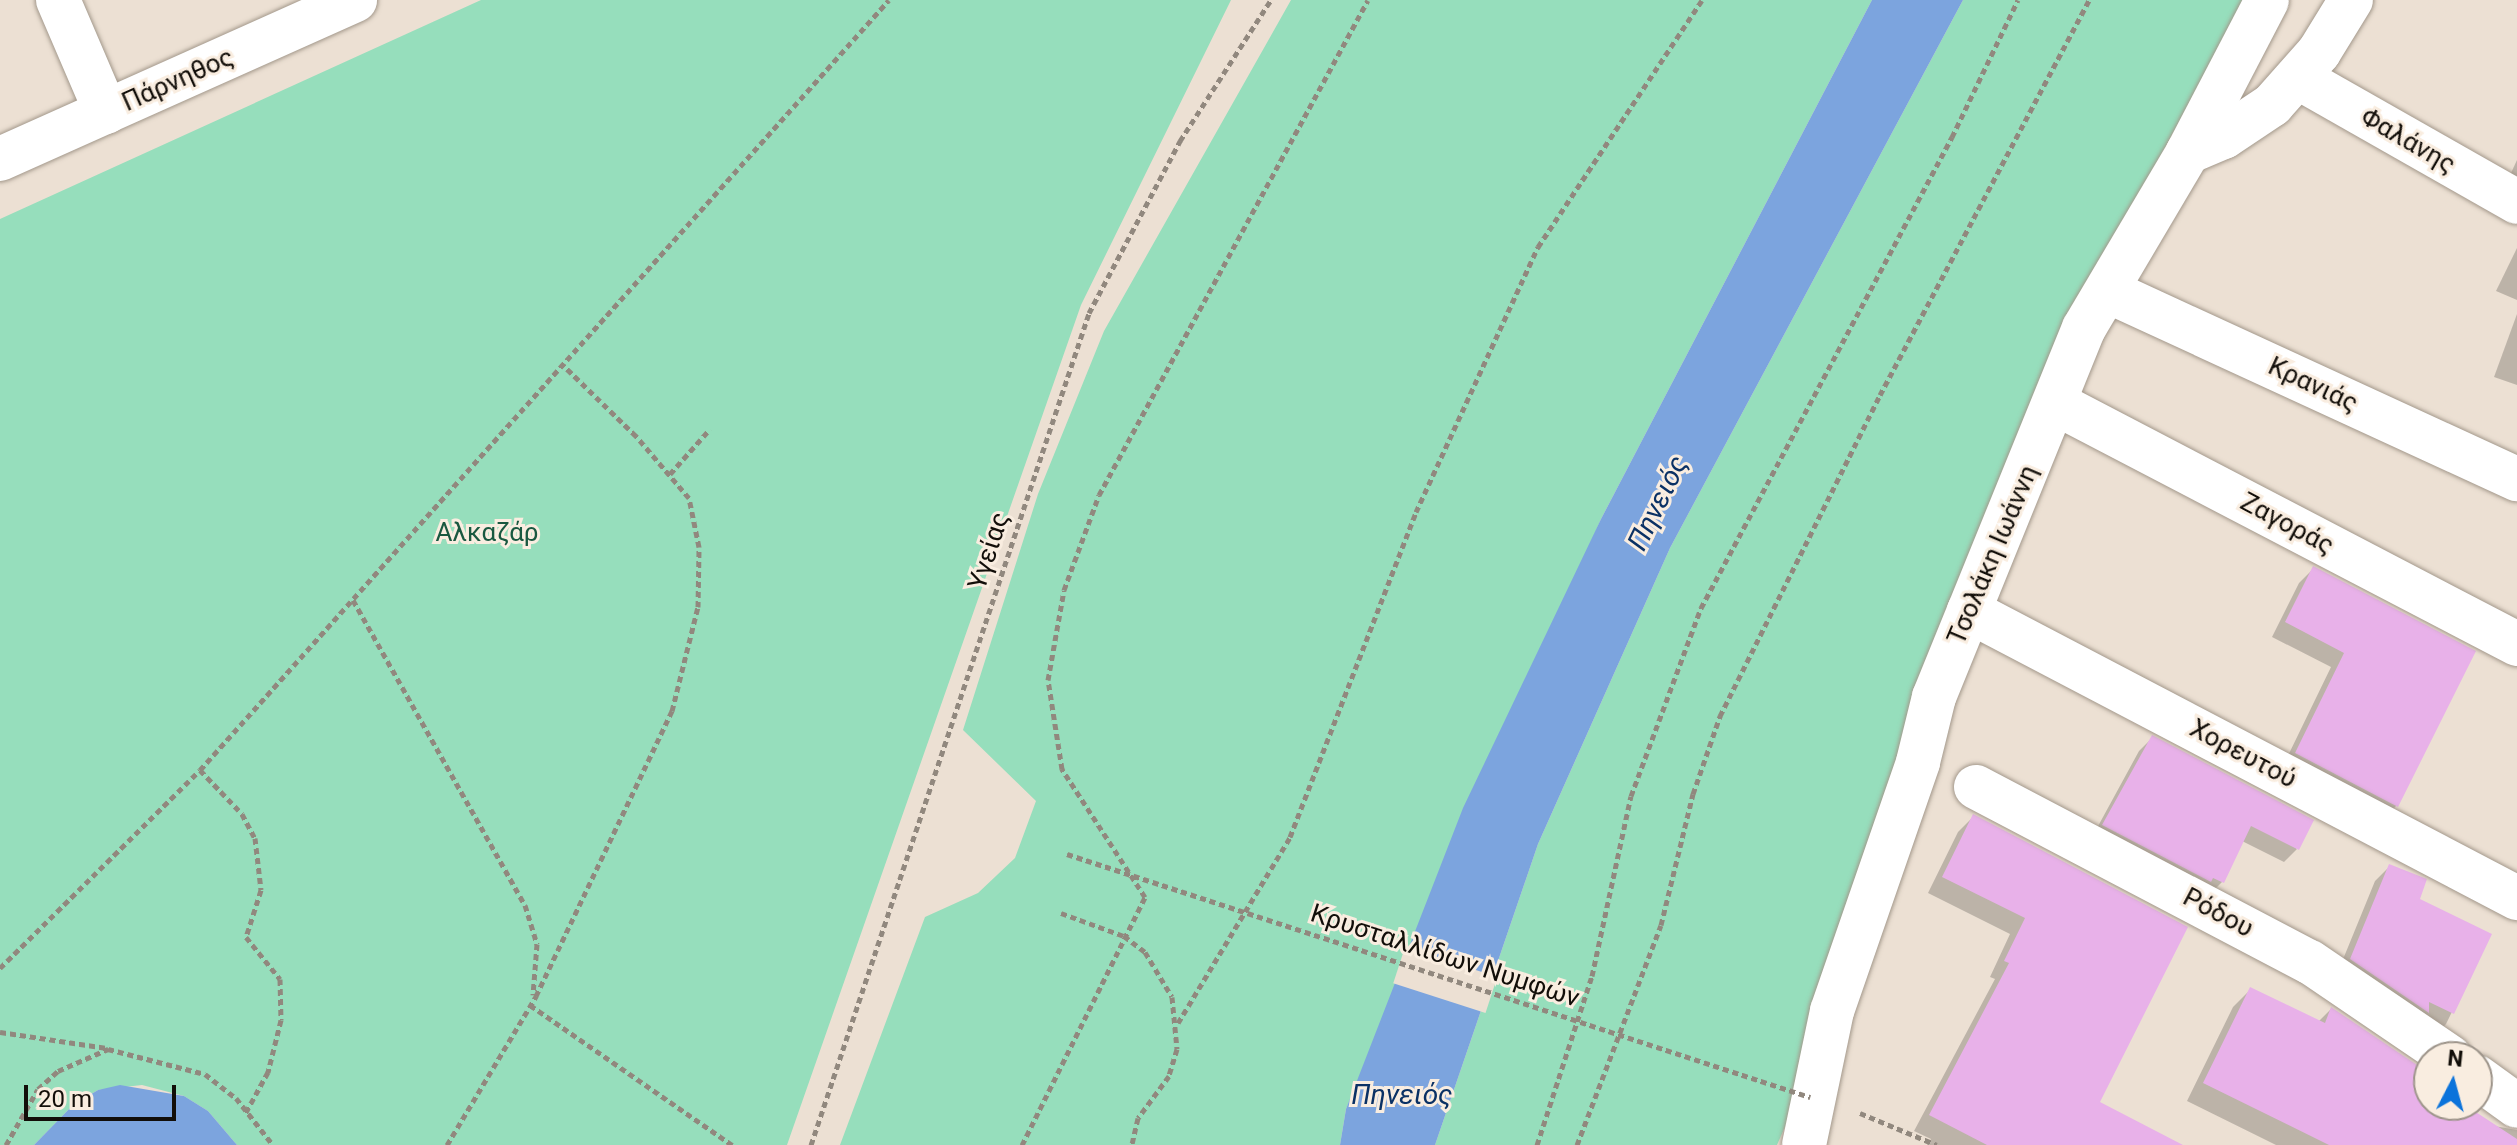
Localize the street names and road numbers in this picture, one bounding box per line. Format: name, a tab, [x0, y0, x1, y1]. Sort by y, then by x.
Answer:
street label: Πάρνηθος	[117, 42, 239, 118]
street label: Φαλάνης	[2355, 102, 2461, 180]
street label: Κρανιάς	[2263, 351, 2363, 419]
street label: Τσολάκη Ιωάννη	[1941, 461, 2045, 649]
street label: Ζαγοράς	[2235, 486, 2339, 562]
street label: Υγείας	[962, 508, 1016, 594]
street label: Χορευτού	[2184, 713, 2302, 795]
street label: Ρόδου	[2178, 882, 2258, 944]
street label: Κρυσταλλίδων Νυμφών	[1307, 898, 1583, 1014]

